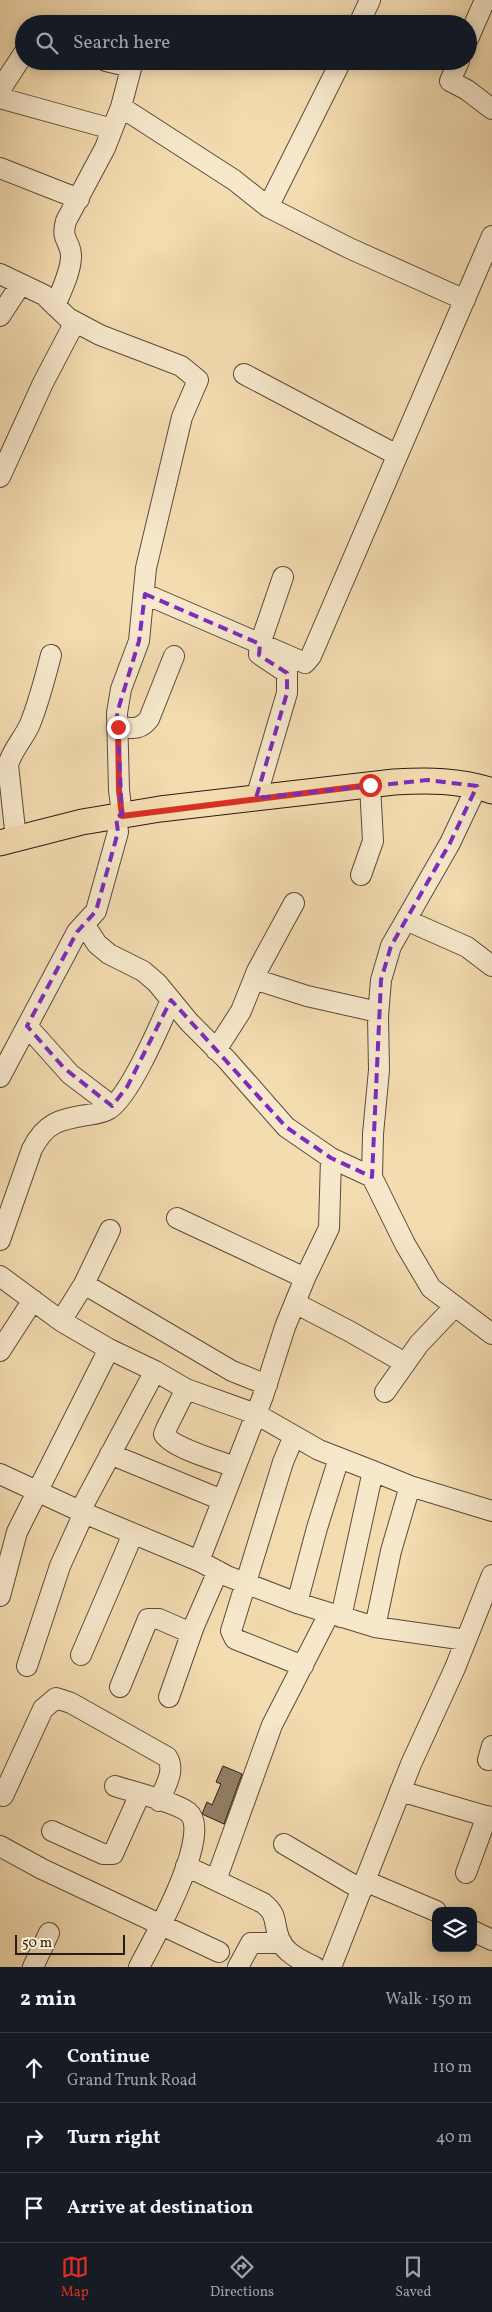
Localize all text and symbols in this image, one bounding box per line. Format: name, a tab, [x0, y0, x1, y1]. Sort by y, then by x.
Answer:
search box	[15, 15, 477, 70]
icon: search	[33, 29, 61, 57]
text: Search here	[73, 30, 170, 56]
route end	[107, 716, 130, 739]
route start	[359, 774, 382, 797]
map controls	[432, 1907, 477, 1952]
button: layers	[432, 1907, 477, 1952]
scale bar	[15, 1932, 125, 1955]
text: 50 m	[22, 1934, 52, 1953]
text: 2 min	[20, 1985, 77, 2014]
text: Walk · 150 m	[386, 1989, 472, 2011]
text: Continue	[67, 2044, 150, 2070]
icon: ahead	[20, 2054, 48, 2082]
text: 110 m	[433, 2057, 472, 2079]
text: Grand Trunk Road	[67, 2070, 197, 2092]
icon: right	[20, 2124, 48, 2152]
text: Turn right	[67, 2125, 160, 2151]
text: 40 m	[436, 2127, 472, 2149]
icon: arrive	[20, 2194, 48, 2222]
text: Arrive at destination	[67, 2195, 253, 2221]
tab: Map	[61, 2253, 89, 2302]
tab: Directions	[210, 2253, 274, 2302]
tab: Saved	[395, 2253, 431, 2302]

